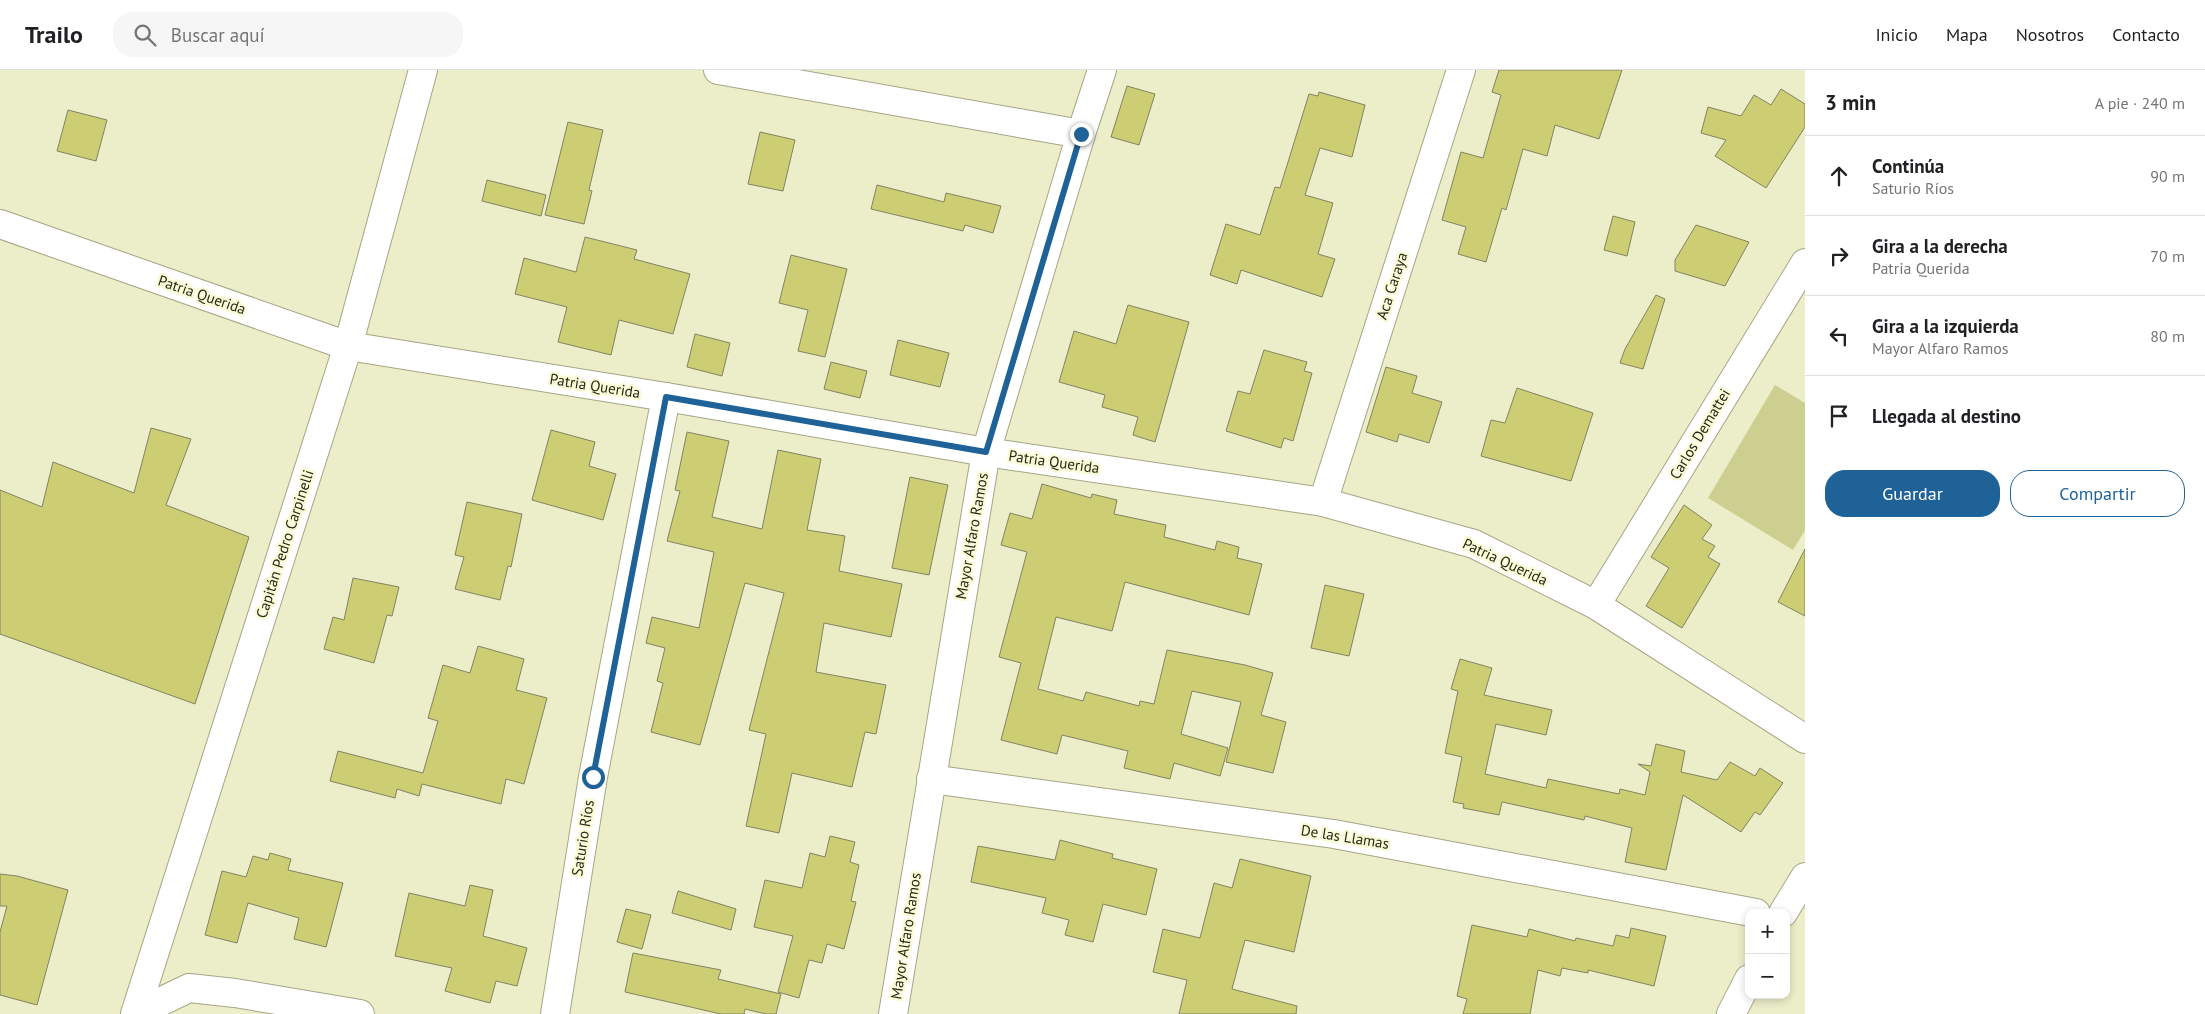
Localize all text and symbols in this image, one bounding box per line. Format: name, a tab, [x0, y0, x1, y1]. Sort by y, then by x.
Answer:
search box	[113, 12, 463, 57]
text: Trailo	[25, 19, 83, 50]
icon: search	[131, 21, 159, 49]
text: Buscar aquí	[171, 23, 265, 47]
text: Inicio	[1875, 23, 1918, 46]
text: Mapa	[1946, 23, 1988, 46]
text: Nosotros	[2016, 23, 2084, 46]
text: Contacto	[2112, 23, 2180, 46]
text: 3 min	[1825, 89, 1876, 116]
text: A pie · 240 m	[2095, 93, 2185, 113]
route end	[1070, 123, 1093, 146]
text: Continúa	[1872, 154, 1944, 178]
icon: ahead	[1825, 162, 1853, 190]
text: 90 m	[2150, 166, 2185, 186]
text: Saturio Ríos	[1872, 178, 1954, 198]
text: Gira a la derecha	[1872, 234, 2008, 258]
icon: right	[1825, 242, 1853, 270]
text: 70 m	[2150, 246, 2185, 266]
street label: Aca Caraya	[1372, 250, 1411, 322]
text: Patria Querida	[1872, 258, 1970, 278]
street label: Patria Querida	[156, 271, 249, 318]
text: Gira a la izquierda	[1872, 314, 2019, 338]
icon: left	[1825, 322, 1853, 350]
text: 80 m	[2150, 326, 2185, 346]
text: Mayor Alfaro Ramos	[1872, 338, 2009, 358]
street label: Patria Querida	[548, 369, 642, 402]
street label: Carlos Demattei	[1665, 385, 1734, 482]
icon: arrive	[1825, 402, 1853, 430]
text: Llegada al destino	[1872, 404, 2021, 428]
street label: Patria Querida	[1007, 446, 1101, 477]
street label: Capitán Pedro Carpinelli	[252, 467, 317, 620]
button: Guardar	[1825, 470, 2000, 517]
button: Compartir	[2010, 470, 2185, 517]
street label: Mayor Alfaro Ramos	[951, 471, 992, 601]
street label: Patria Querida	[1460, 534, 1551, 590]
route start	[582, 766, 605, 789]
street label: Saturio Ríos	[567, 798, 598, 877]
street label: De las Llamas	[1300, 820, 1391, 853]
street label: Mayor Alfaro Ramos	[886, 871, 925, 1001]
map controls	[1745, 909, 1790, 999]
button: +	[1745, 909, 1790, 954]
button: −	[1745, 954, 1790, 999]

